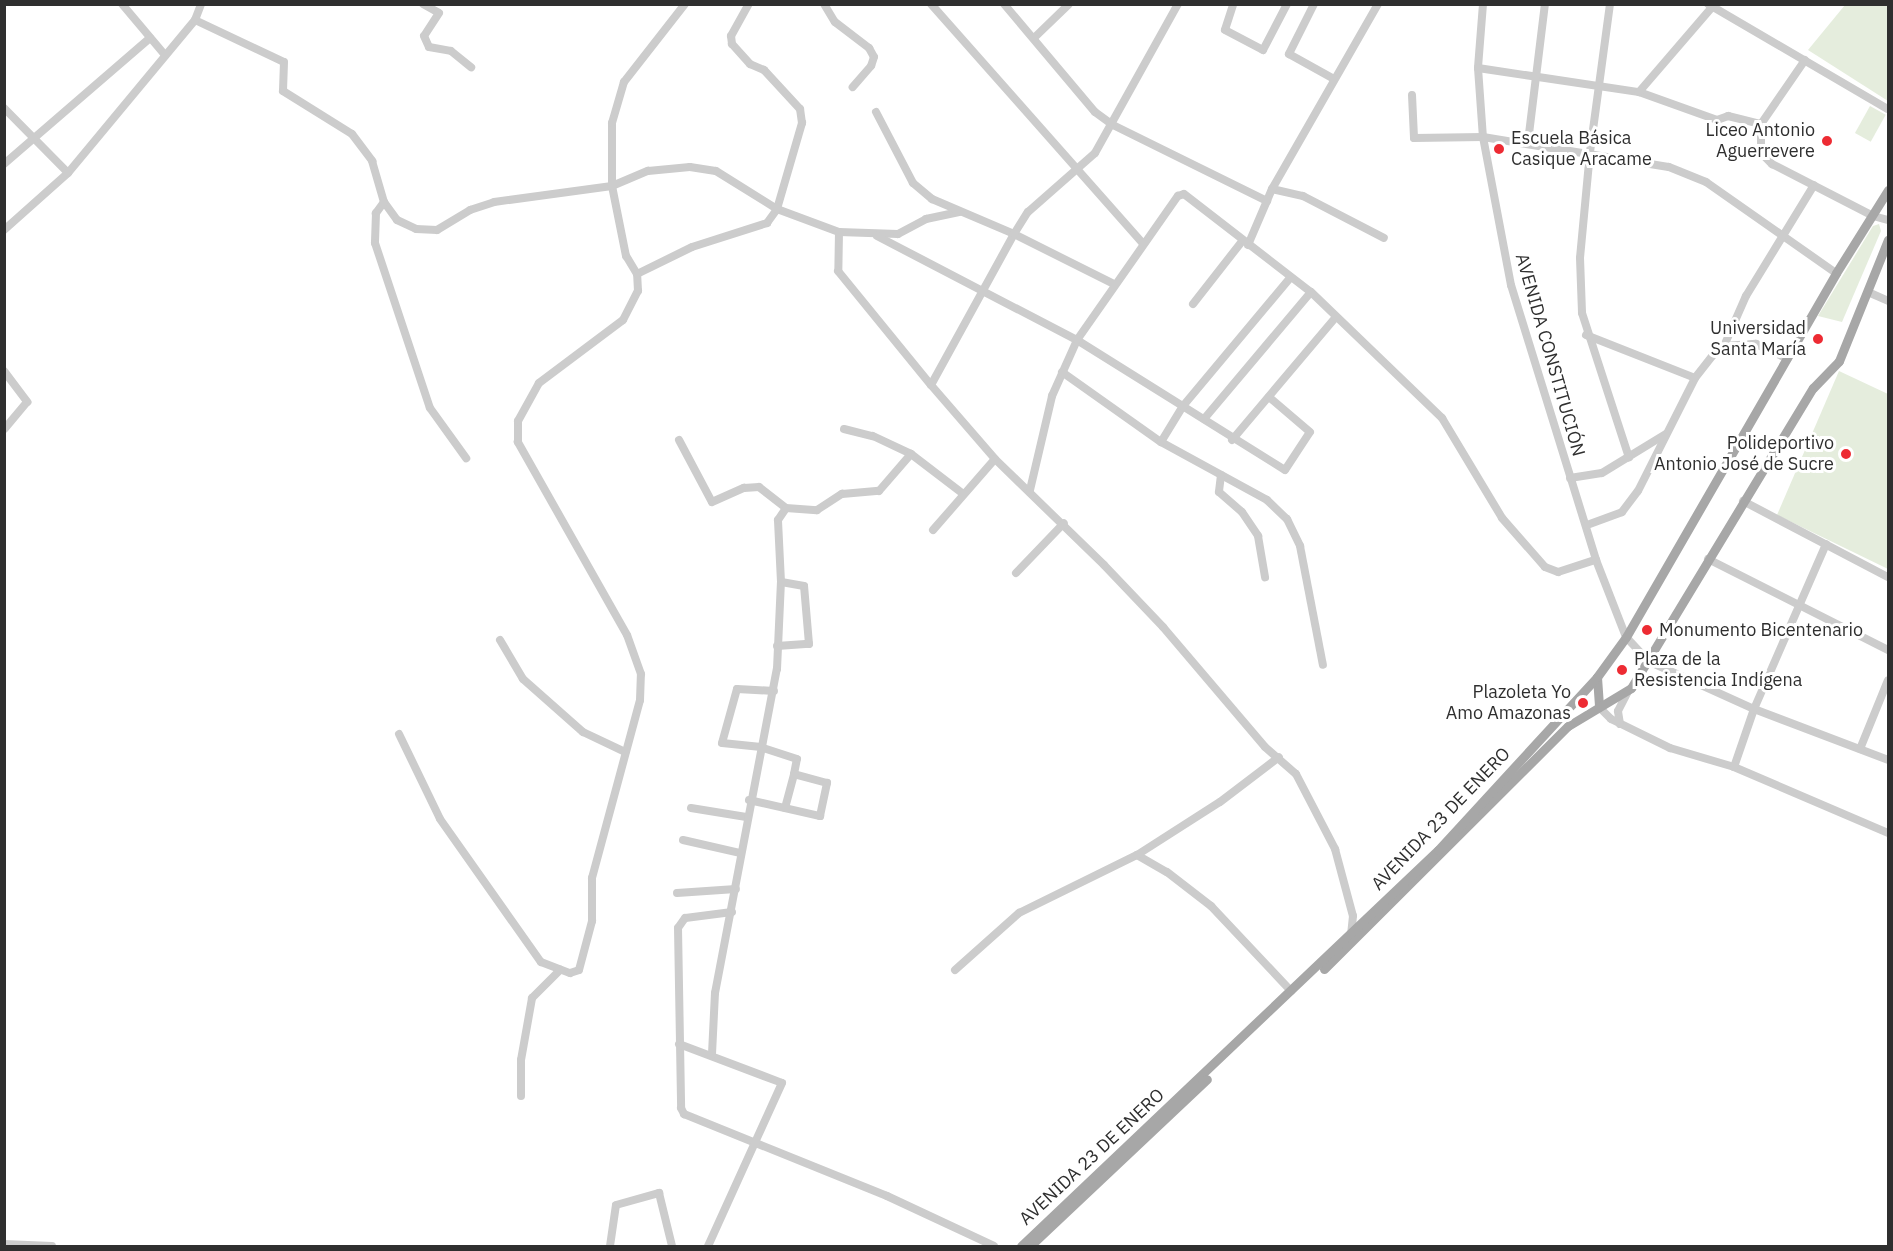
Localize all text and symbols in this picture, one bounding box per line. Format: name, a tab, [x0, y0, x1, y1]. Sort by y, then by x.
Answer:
place label: Liceo Antonio Aguerrevere	[1705, 120, 1815, 162]
place label: Escuela Básica Casique Aracame	[1511, 128, 1652, 170]
marker: Liceo Antonio Aguerrevere	[1820, 134, 1834, 148]
marker: Escuela Básica Casique Aracame	[1492, 142, 1506, 156]
street label: AVENIDA CONSTITUCIÓN	[1511, 251, 1589, 459]
place label: Universidad Santa María	[1710, 318, 1806, 360]
marker: Universidad Santa María	[1811, 332, 1825, 346]
place label: Polideportivo Antonio José de Sucre	[1654, 433, 1834, 476]
marker: Polideportivo Antonio José de Sucre	[1839, 447, 1853, 461]
place label: Monumento Bicentenario	[1659, 619, 1863, 641]
marker: Monumento Bicentenario	[1640, 623, 1654, 637]
place label: Plaza de la Resistencia Indígena	[1634, 649, 1802, 692]
marker: Plaza de la Resistencia Indígena	[1615, 663, 1629, 677]
place label: Plazoleta Yo Amo Amazonas	[1446, 682, 1571, 724]
marker: Plazoleta Yo Amo Amazonas	[1576, 696, 1590, 710]
street label: AVENIDA 23 DE ENERO	[1367, 743, 1515, 895]
street label: AVENIDA 23 DE ENERO	[1015, 1084, 1169, 1230]

